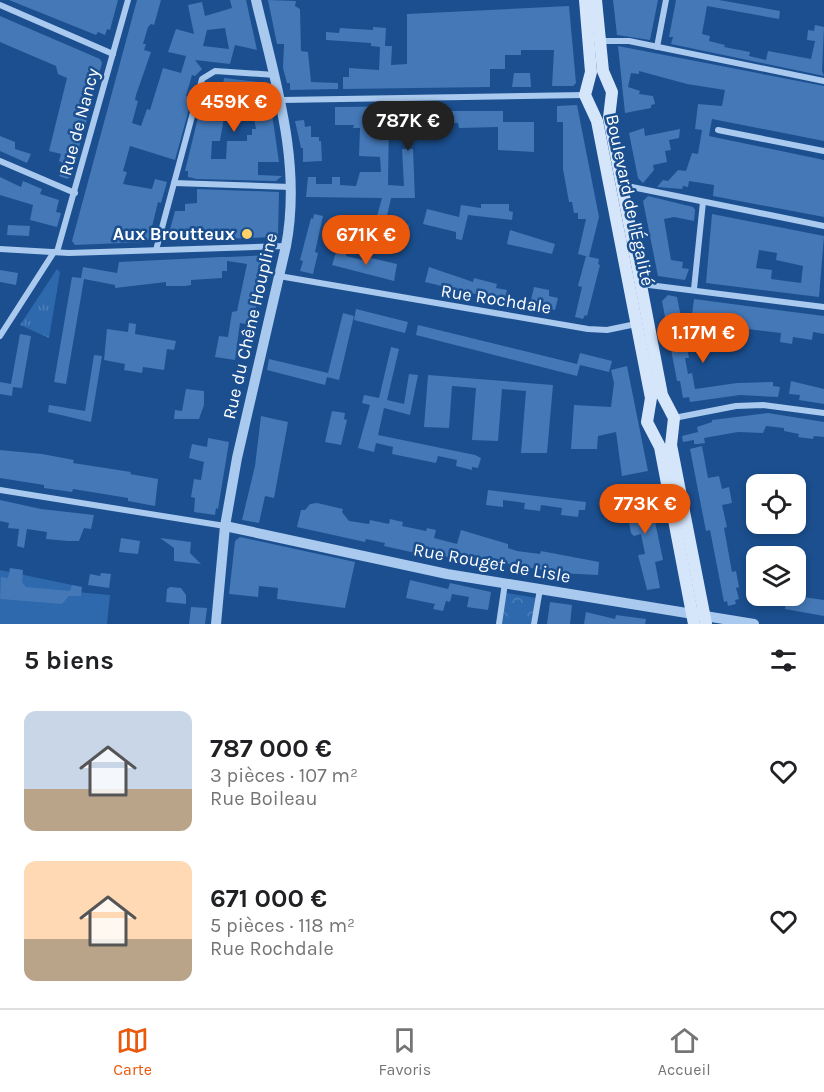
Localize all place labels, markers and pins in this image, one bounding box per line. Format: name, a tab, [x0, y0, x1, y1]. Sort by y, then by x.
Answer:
pin: 459K €	[185, 82, 283, 133]
pin: 787K €	[359, 101, 457, 152]
pin: 671K €	[317, 215, 415, 266]
place label: Aux Broutteux	[113, 223, 235, 245]
marker: Aux Broutteux	[240, 227, 254, 241]
pin: 1.17M €	[648, 313, 758, 364]
pin: 773K €	[596, 484, 694, 535]

